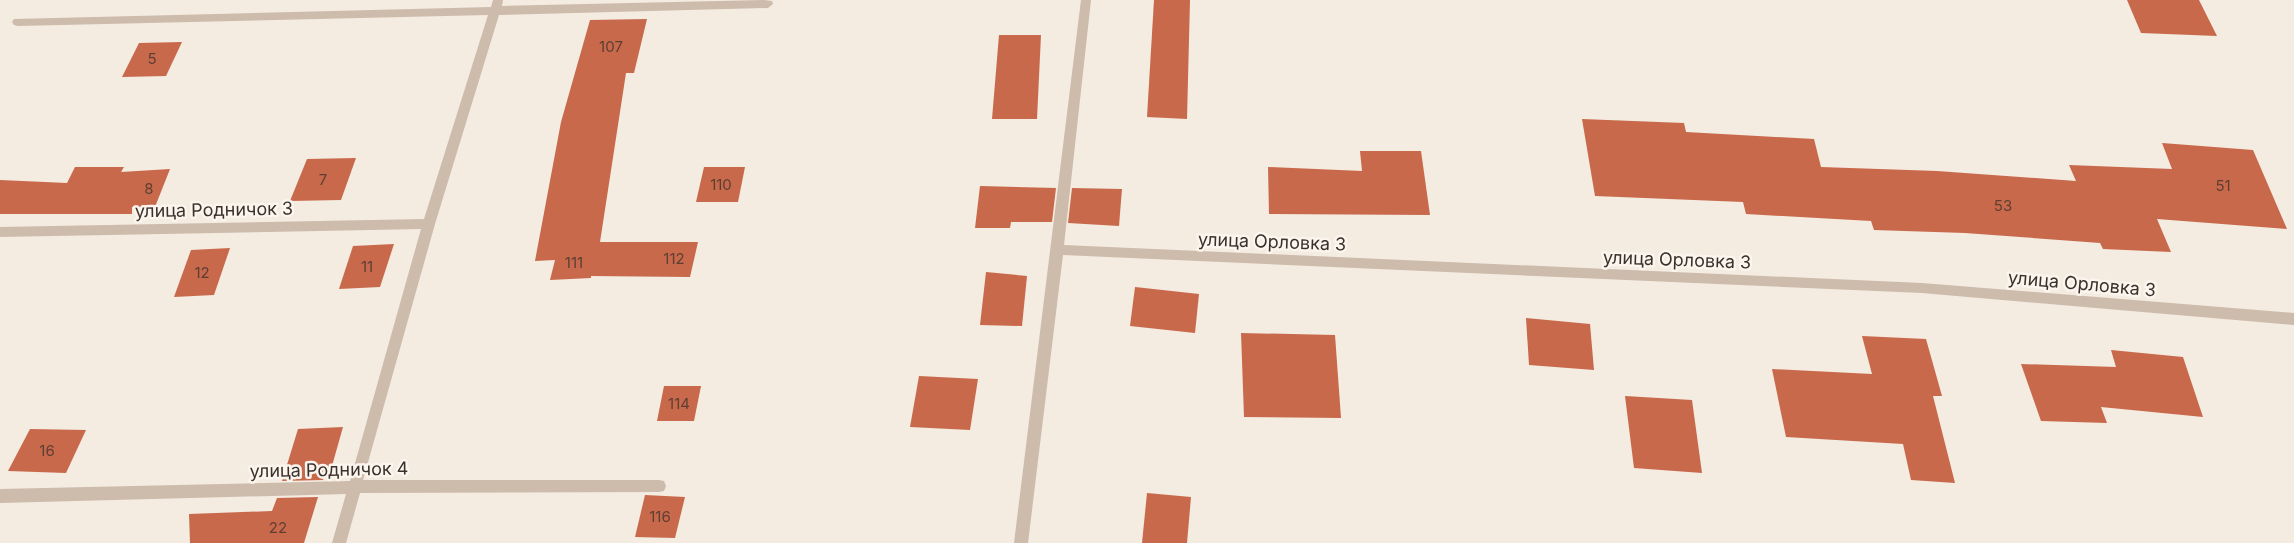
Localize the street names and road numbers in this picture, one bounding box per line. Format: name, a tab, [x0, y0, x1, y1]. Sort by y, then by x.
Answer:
street label: улица Родничок 3	[135, 198, 293, 221]
street label: улица Орловка 3	[1198, 228, 1347, 255]
street label: улица Орловка 3	[1603, 246, 1752, 273]
street label: улица Орловка 3	[2007, 267, 2157, 300]
street label: улица Родничок 4	[249, 458, 408, 481]

